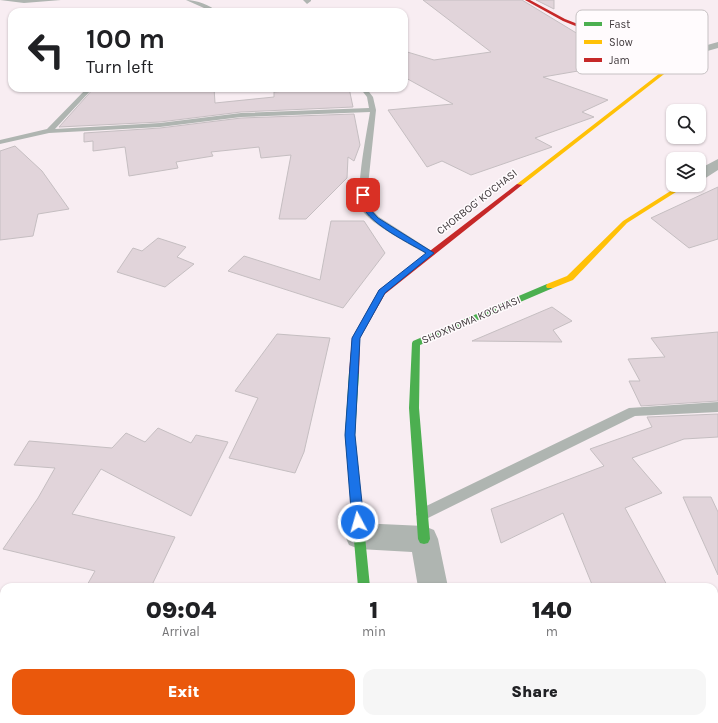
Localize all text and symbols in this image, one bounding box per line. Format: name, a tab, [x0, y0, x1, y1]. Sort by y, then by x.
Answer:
legend	[576, 10, 708, 74]
text: Fast	[609, 18, 630, 31]
text: 100 m	[86, 22, 165, 55]
icon: left	[20, 24, 72, 76]
text: Slow	[609, 36, 633, 49]
text: Jam	[609, 54, 630, 67]
text: Turn left	[86, 56, 154, 78]
map controls	[666, 104, 706, 192]
button: search	[666, 104, 706, 144]
button: layers	[666, 152, 706, 192]
street label: CHORBOG' KO'CHASI	[434, 167, 520, 237]
pin	[346, 178, 380, 212]
icon: arrive	[352, 184, 374, 206]
street label: SHOXNOMA KO'CHASI	[420, 293, 522, 347]
position arrow	[337, 501, 379, 543]
text: 09:04	[146, 596, 216, 624]
text: 1	[369, 596, 379, 624]
text: 140	[532, 596, 572, 624]
text: Arrival	[162, 624, 200, 639]
text: min	[362, 624, 386, 639]
text: m	[546, 624, 558, 639]
button: Exit	[12, 669, 355, 715]
button: Share	[363, 669, 706, 715]

